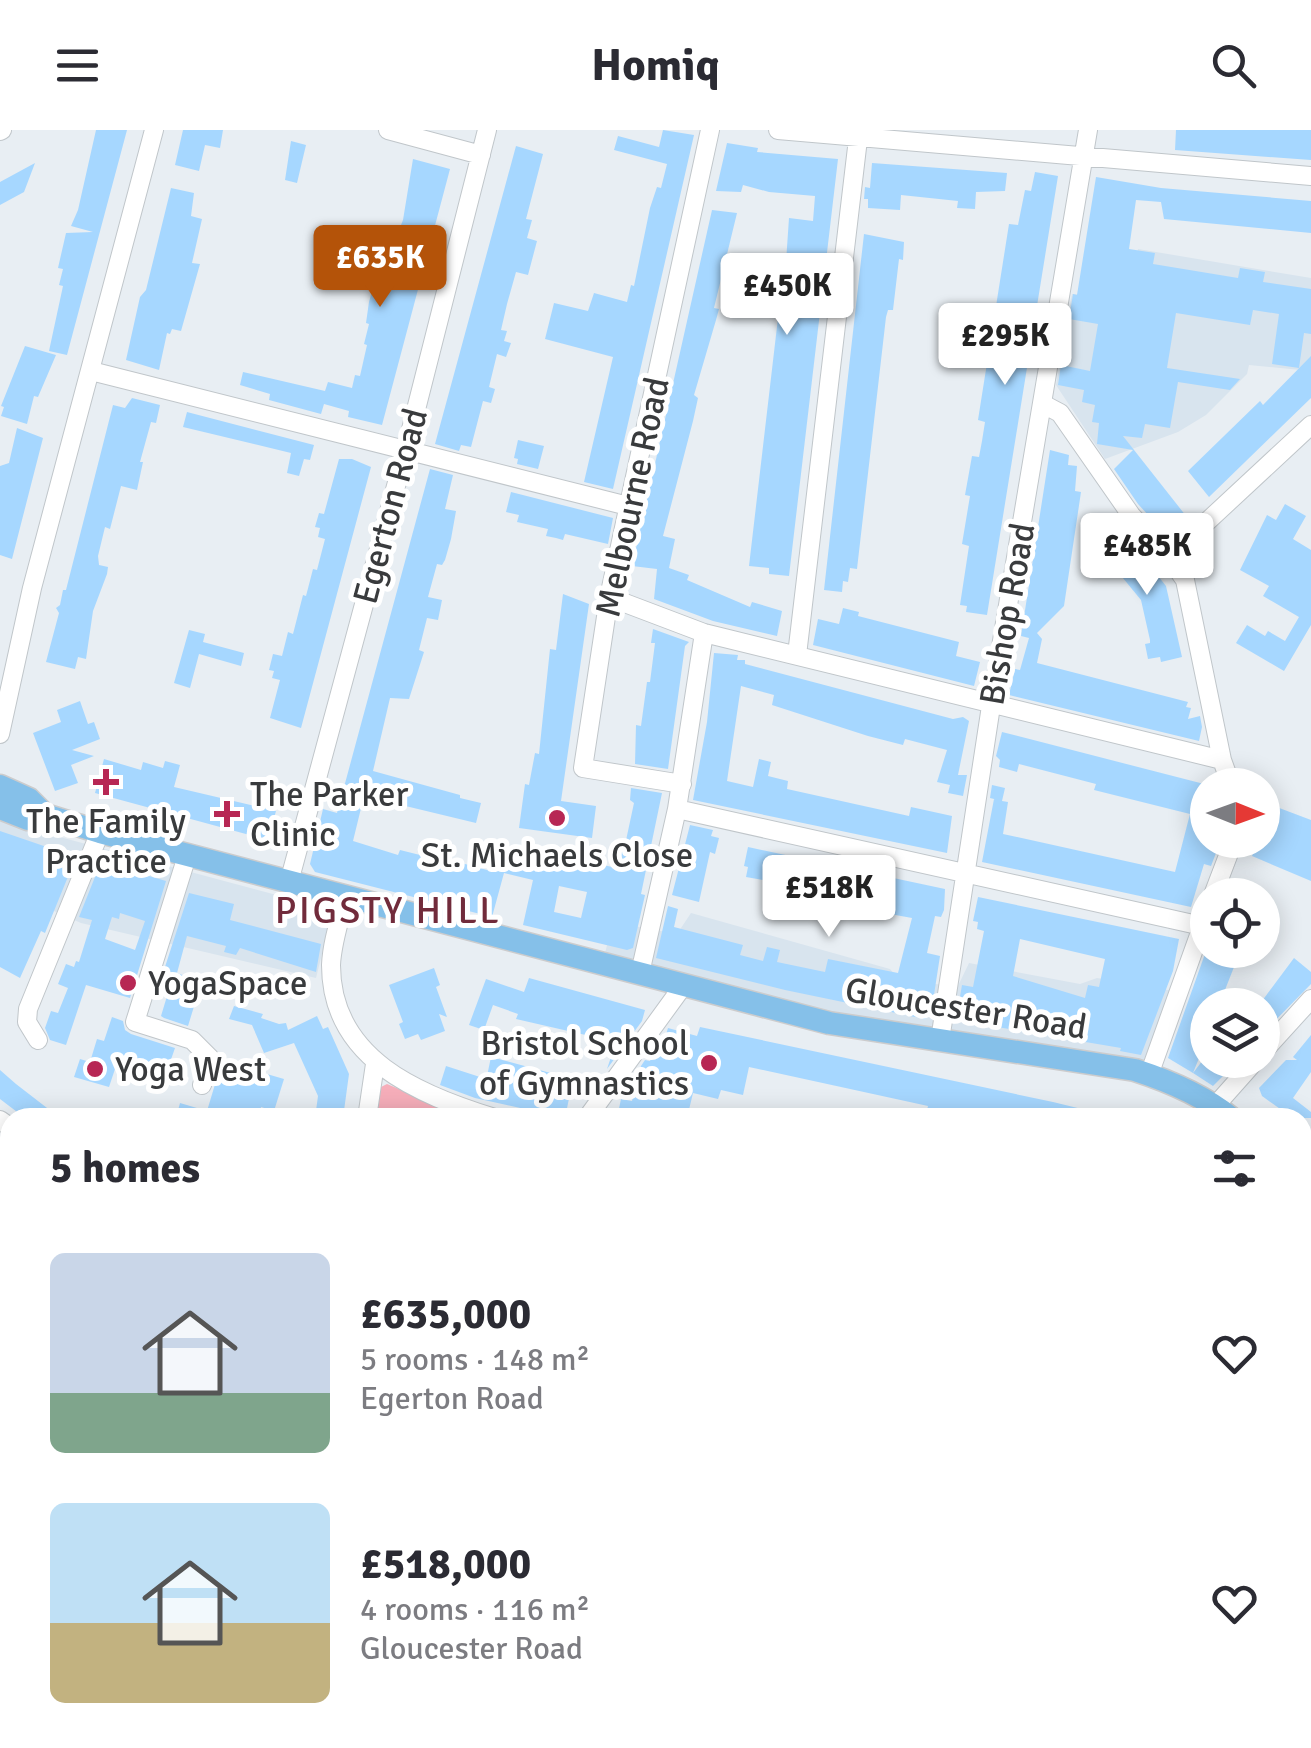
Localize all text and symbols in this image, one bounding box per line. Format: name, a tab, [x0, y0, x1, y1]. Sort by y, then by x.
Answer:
icon: menu	[50, 38, 105, 93]
text: Homiq	[591, 38, 720, 93]
icon: search	[1206, 38, 1261, 93]
pin: £635K	[310, 225, 450, 310]
text: £635K	[336, 238, 424, 277]
pin: £450K	[717, 253, 857, 338]
text: £450K	[743, 266, 831, 305]
pin: £295K	[935, 303, 1075, 388]
text: £295K	[961, 316, 1049, 355]
street label: Melbourne Road	[586, 373, 679, 621]
street label: Egerton Road	[344, 404, 437, 609]
pin: £485K	[1077, 513, 1217, 598]
street label: Bishop Road	[970, 520, 1045, 709]
text: £485K	[1103, 526, 1191, 565]
north arrow	[1190, 768, 1280, 858]
map controls	[1190, 768, 1280, 1078]
marker: The Family Practice	[93, 769, 119, 795]
place label: The Parker Clinic	[250, 773, 409, 856]
place label: The Family Practice	[26, 800, 186, 883]
marker: The Parker Clinic	[214, 801, 240, 827]
marker: St. Michaels Close	[546, 807, 568, 829]
place label: St. Michaels Close	[421, 834, 693, 877]
pin: £518K	[759, 855, 899, 940]
text: £518K	[785, 868, 873, 907]
button: locate	[1190, 878, 1280, 968]
district label: PIGSTY HILL	[275, 887, 501, 934]
place label: YogaSpace	[148, 962, 307, 1005]
street label: Gloucester Road	[842, 968, 1090, 1049]
marker: YogaSpace	[117, 972, 139, 994]
button: layers	[1190, 988, 1280, 1078]
place label: Bristol School of Gymnastics	[479, 1022, 689, 1105]
place label: Yoga West	[115, 1048, 266, 1091]
marker: Bristol School of Gymnastics	[698, 1052, 720, 1074]
marker: Yoga West	[84, 1058, 106, 1080]
icon: filters	[1207, 1141, 1262, 1196]
text: 5 homes	[50, 1143, 200, 1194]
text: £635,000	[360, 1289, 531, 1340]
icon: home	[130, 1293, 250, 1413]
icon: heart	[1207, 1326, 1262, 1381]
text: 5 rooms · 148 m²	[360, 1340, 590, 1379]
text: Egerton Road	[360, 1379, 544, 1418]
text: £518,000	[360, 1539, 531, 1590]
icon: home	[130, 1543, 250, 1663]
icon: heart	[1207, 1576, 1262, 1631]
text: 4 rooms · 116 m²	[360, 1590, 590, 1629]
text: Gloucester Road	[360, 1629, 583, 1668]

